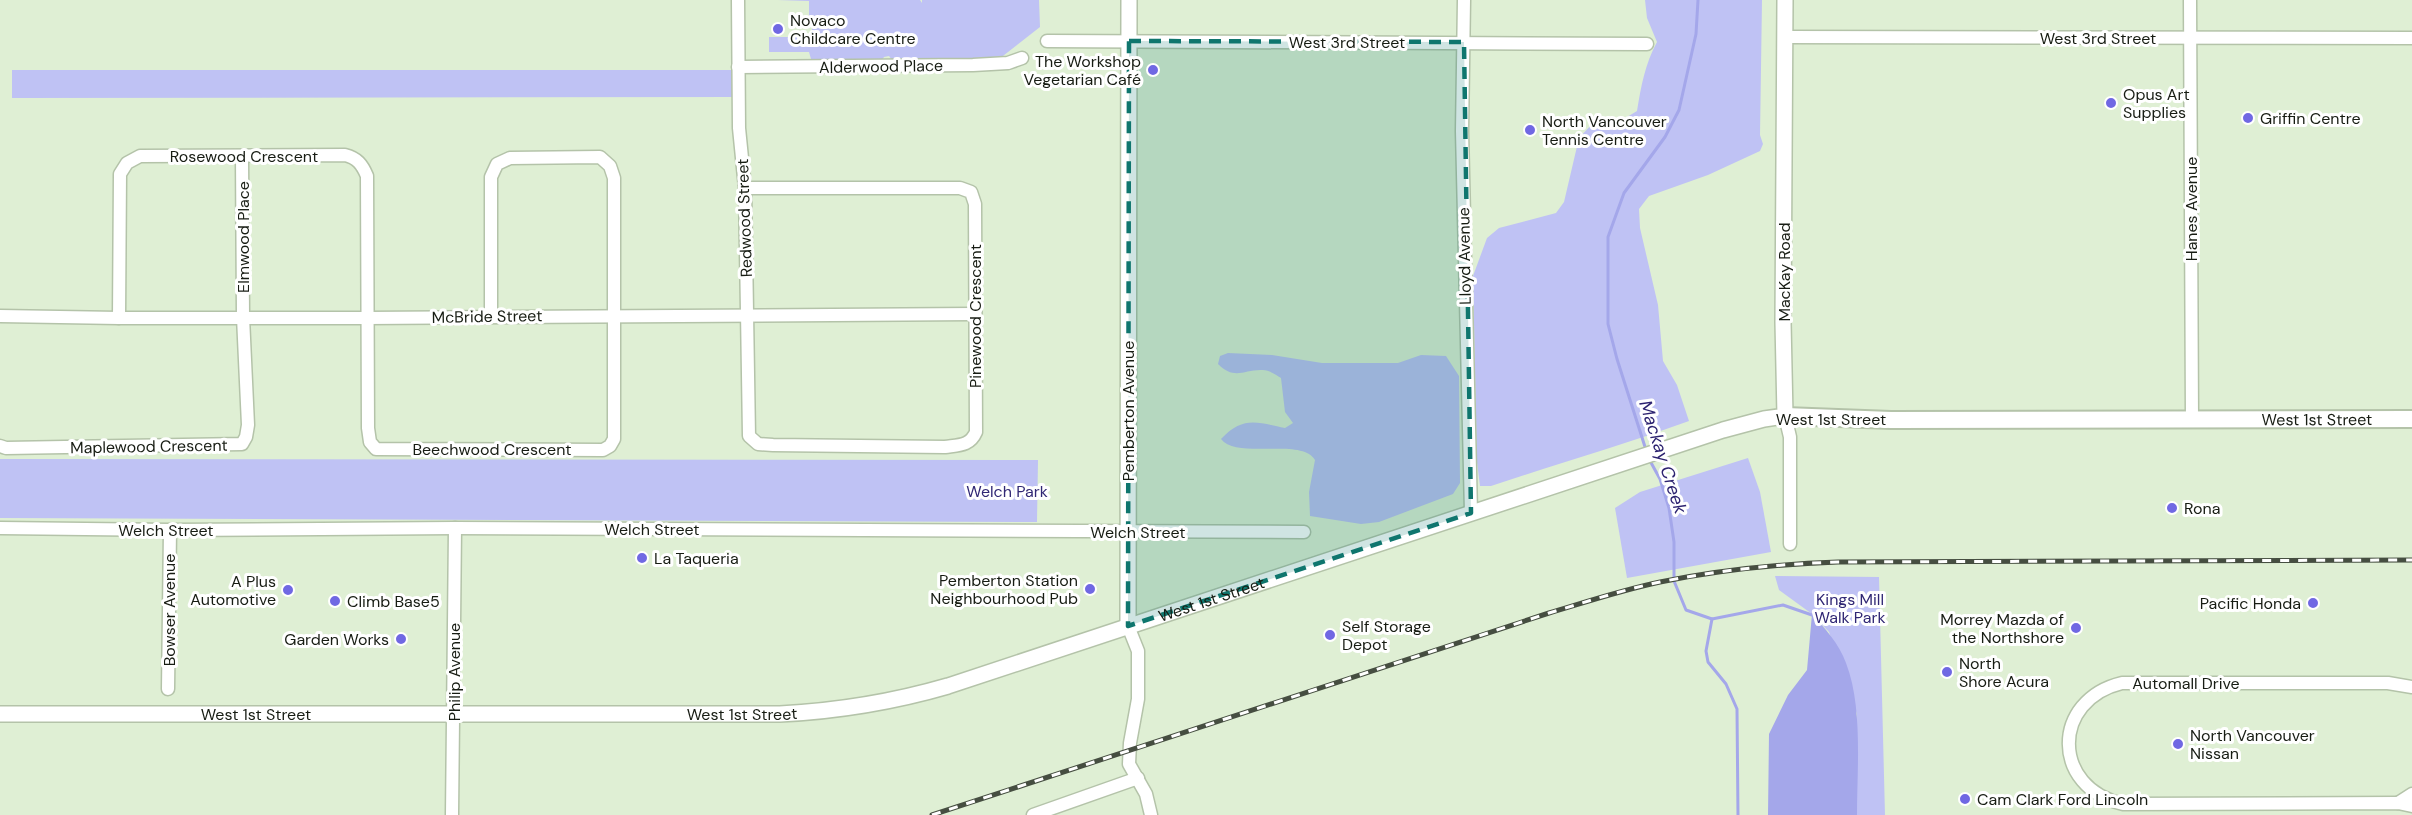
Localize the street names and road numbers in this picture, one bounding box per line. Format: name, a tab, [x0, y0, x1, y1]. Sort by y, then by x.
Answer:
street label: West 3rd Street	[2040, 28, 2156, 49]
street label: West 3rd Street	[1289, 32, 1405, 53]
street label: Alderwood Place	[819, 55, 943, 78]
street label: Rosewood Crescent	[170, 146, 318, 167]
street label: Hanes Avenue	[2181, 157, 2202, 261]
street label: Redwood Street	[732, 158, 757, 278]
street label: Elmwood Place	[233, 181, 254, 293]
street label: Lloyd Avenue	[1453, 207, 1476, 305]
street label: MacKay Road	[1774, 222, 1795, 322]
street label: Pinewood Crescent	[965, 244, 986, 388]
street label: McBride Street	[431, 305, 543, 328]
street label: Pemberton Avenue	[1118, 341, 1139, 481]
street label: West 1st Street	[1776, 409, 1886, 430]
street label: West 1st Street	[2262, 409, 2372, 430]
street label: Maplewood Crescent	[70, 435, 228, 458]
street label: Beechwood Crescent	[412, 439, 572, 460]
street label: Welch Street	[604, 519, 700, 540]
street label: Welch Street	[118, 520, 214, 541]
street label: Welch Street	[1090, 522, 1186, 543]
street label: Bowser Avenue	[159, 554, 180, 666]
street label: West 1st Street	[1156, 572, 1267, 627]
street label: Philip Avenue	[444, 623, 465, 721]
street label: Automall Drive	[2132, 673, 2240, 694]
street label: West 1st Street	[687, 703, 798, 725]
street label: West 1st Street	[201, 704, 311, 725]

